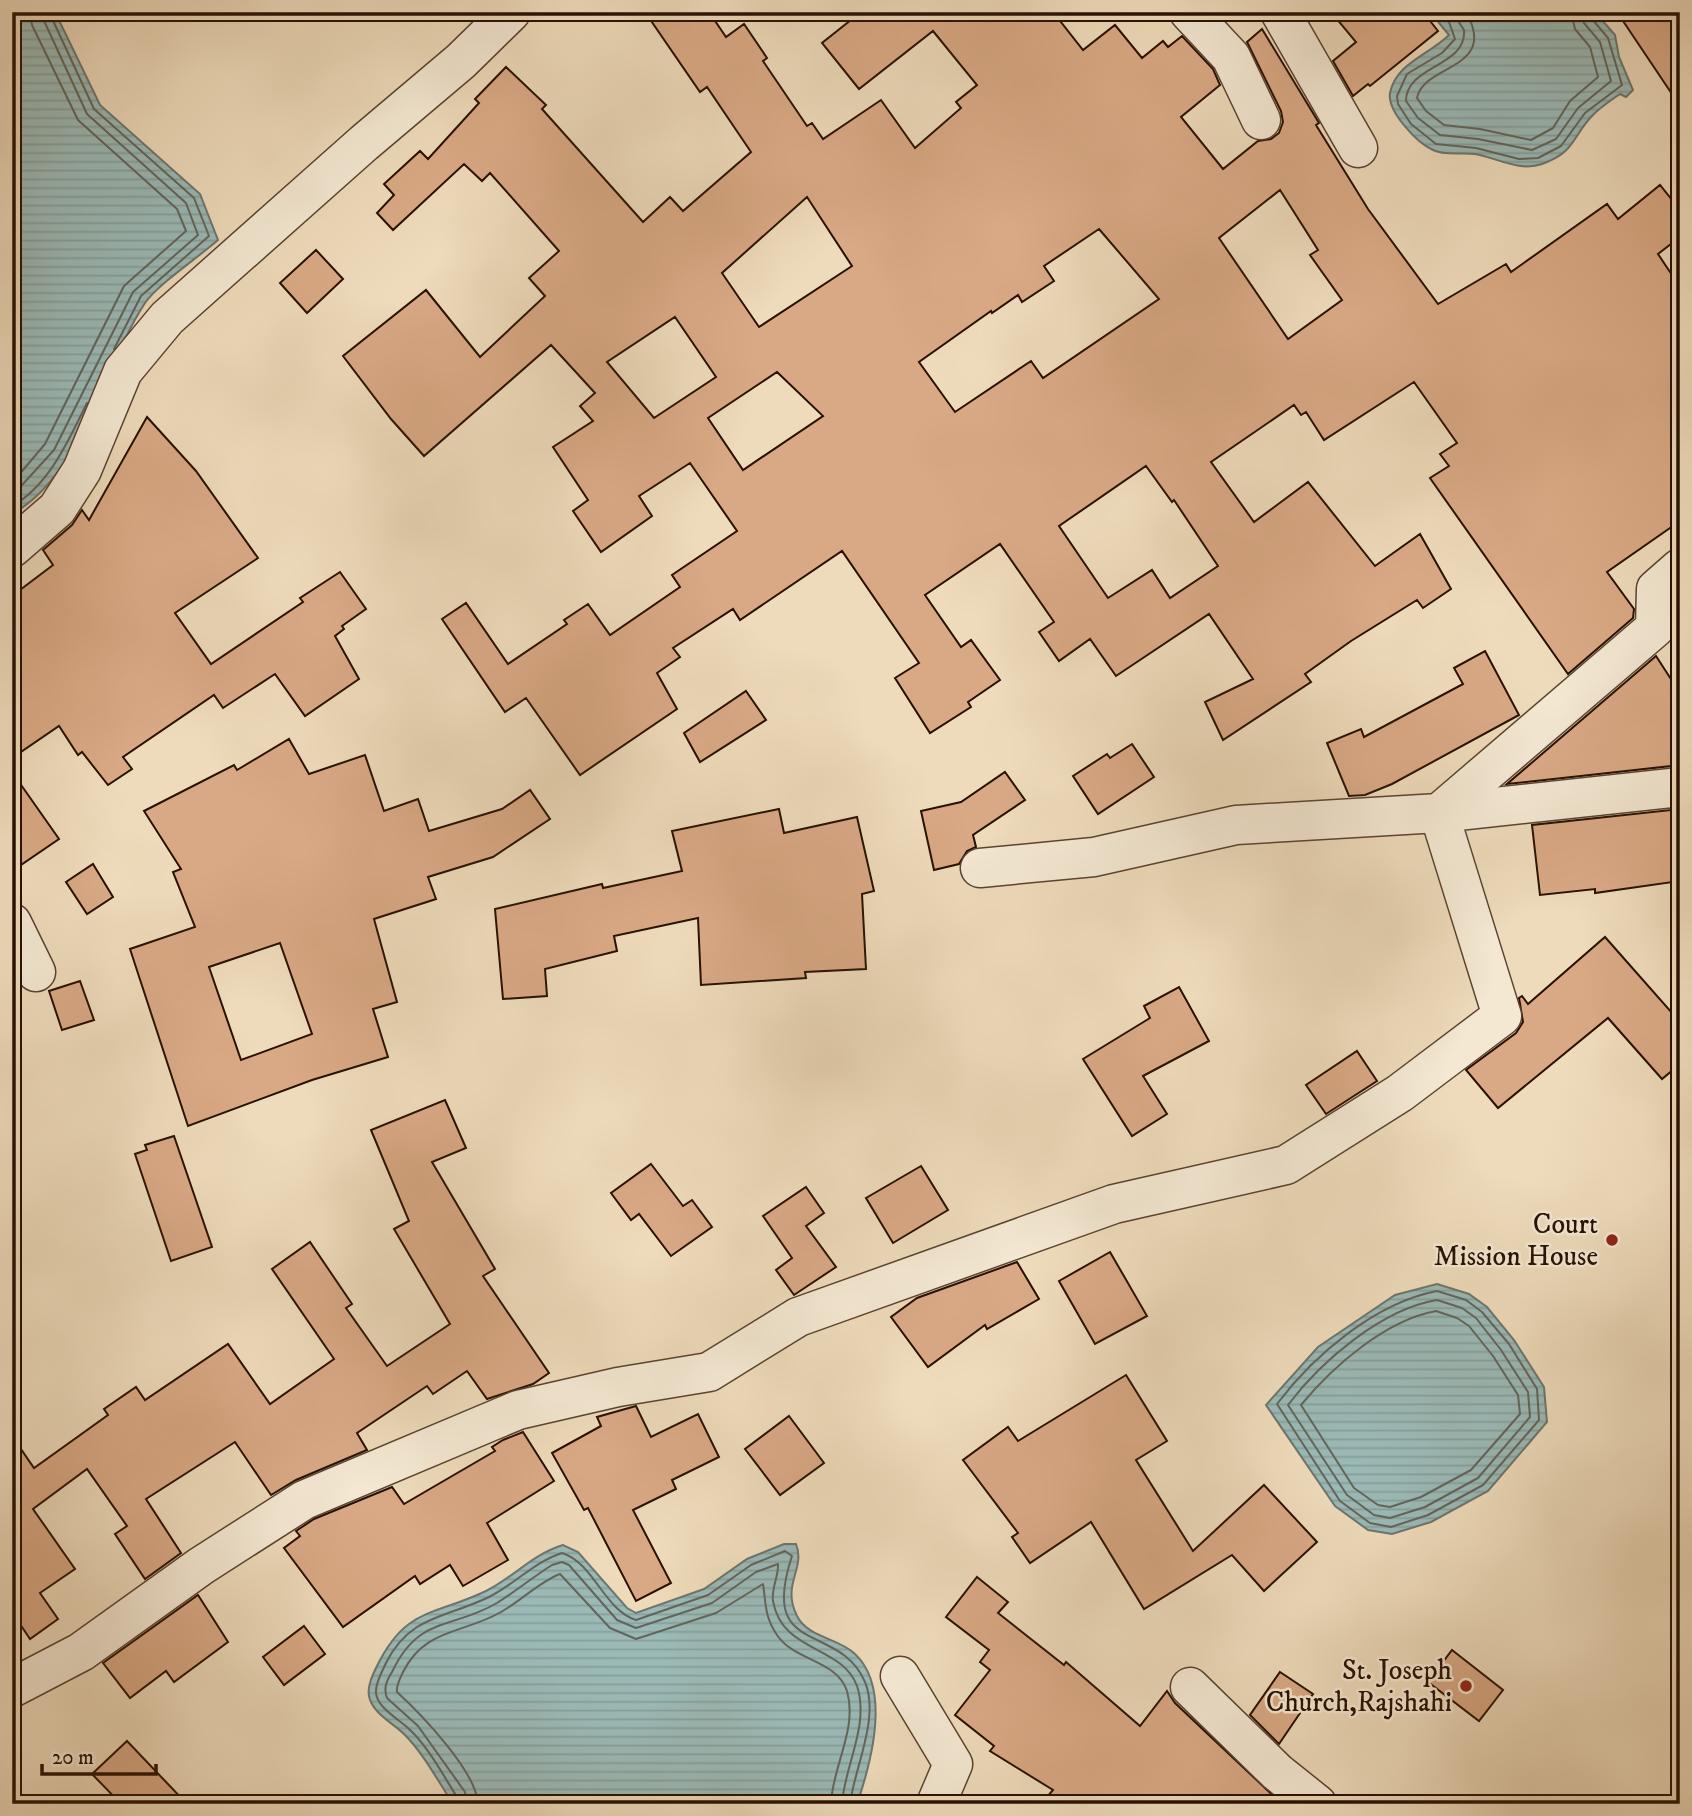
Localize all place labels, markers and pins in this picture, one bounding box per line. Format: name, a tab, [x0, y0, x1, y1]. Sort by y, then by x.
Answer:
place label: Court Mission House	[1434, 1207, 1598, 1274]
marker: Court Mission House	[1604, 1232, 1620, 1248]
place label: St. Joseph Church,Rajshahi	[1266, 1653, 1452, 1720]
marker: St. Joseph Church,Rajshahi	[1458, 1678, 1474, 1694]

